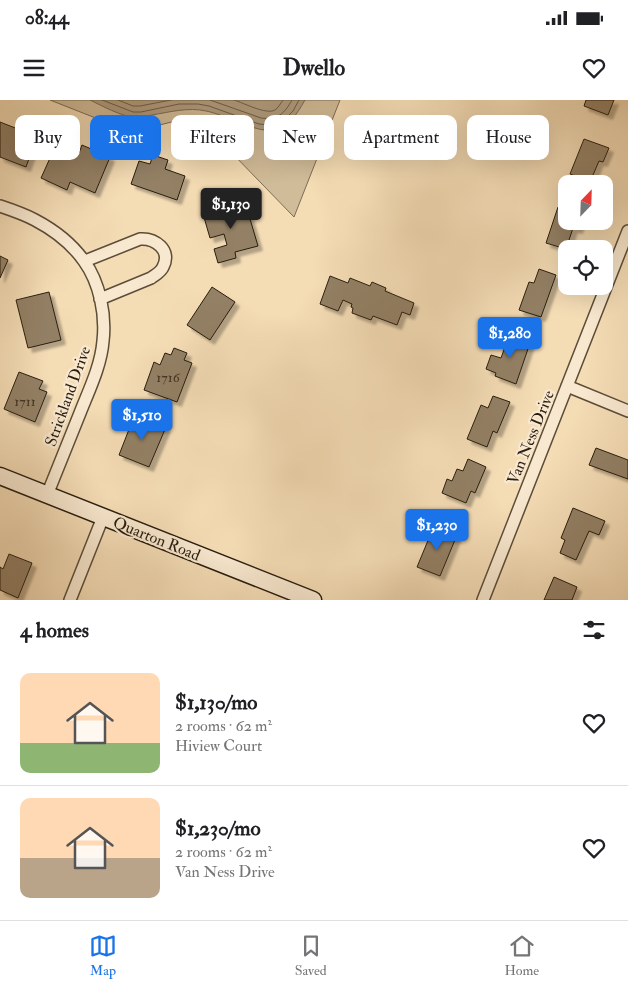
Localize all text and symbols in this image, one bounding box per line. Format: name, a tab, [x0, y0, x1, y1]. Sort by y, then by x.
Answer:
text: 08:44	[25, 6, 69, 30]
icon: menu	[20, 54, 48, 82]
text: Dwello	[283, 54, 345, 82]
icon: heart	[580, 54, 608, 82]
chip: Buy	[15, 115, 80, 160]
chip: Rent	[90, 115, 161, 160]
chip: Filters	[171, 115, 254, 160]
chip: New	[264, 115, 334, 160]
chip: Apartment	[344, 115, 457, 160]
chip: House	[467, 115, 549, 160]
north arrow	[558, 175, 612, 230]
map controls	[558, 175, 613, 295]
pin: $1,130	[190, 188, 272, 230]
text: $1,130	[212, 194, 250, 214]
button: locate	[558, 240, 613, 295]
pin: $1,280	[469, 316, 551, 359]
text: $1,280	[489, 323, 531, 343]
street label: Strickland Drive	[41, 343, 95, 449]
house number: 1716	[156, 369, 181, 386]
street label: Van Ness Drive	[503, 387, 559, 487]
house number: 1711	[14, 393, 36, 410]
pin: $1,510	[101, 398, 183, 441]
text: $1,510	[122, 405, 162, 425]
pin: $1,230	[396, 508, 478, 551]
street label: Quarton Road	[110, 512, 203, 566]
text: $1,230	[416, 515, 458, 535]
icon: filters	[580, 616, 608, 644]
text: 4 homes	[20, 617, 89, 644]
text: $1,130/mo	[175, 689, 257, 716]
icon: home	[60, 693, 120, 753]
icon: heart	[580, 709, 608, 737]
text: 2 rooms · 62 m²	[175, 716, 272, 736]
text: Hiview Court	[175, 736, 262, 756]
text: $1,230/mo	[175, 815, 261, 842]
icon: home	[60, 818, 120, 878]
icon: heart	[580, 834, 608, 862]
text: 2 rooms · 62 m²	[175, 842, 272, 862]
text: Van Ness Drive	[175, 862, 275, 882]
tab: Map	[89, 932, 117, 979]
tab: Saved	[295, 932, 327, 979]
tab: Home	[504, 932, 539, 979]

